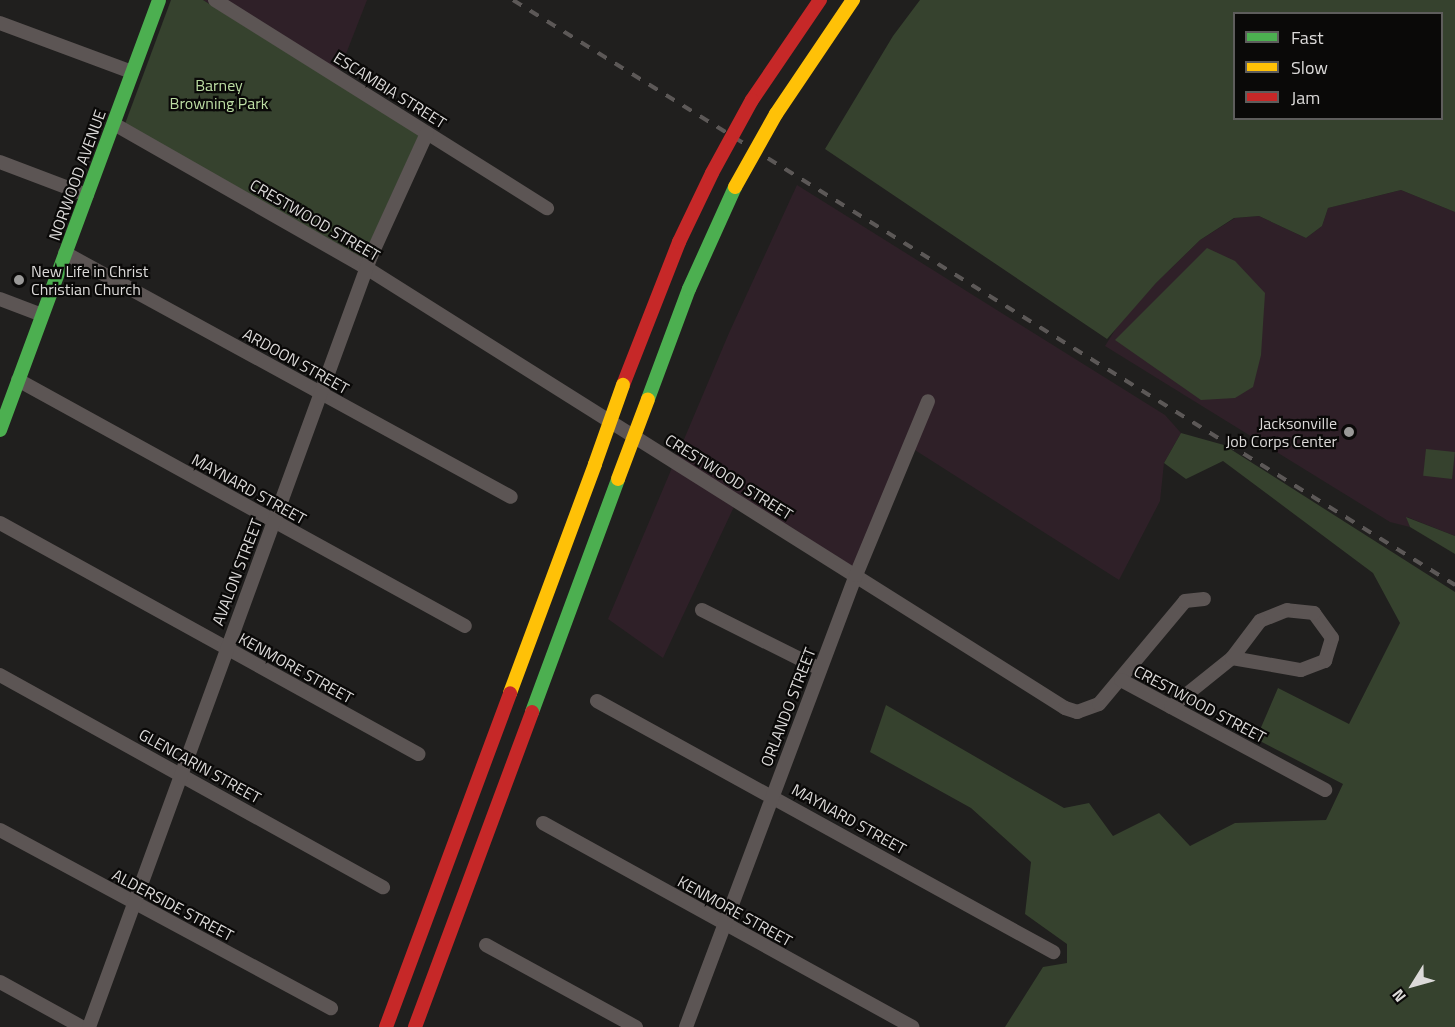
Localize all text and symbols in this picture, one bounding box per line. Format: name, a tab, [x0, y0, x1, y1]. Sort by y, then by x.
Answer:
legend	[1233, 12, 1443, 120]
text: Fast	[1291, 24, 1324, 51]
street label: ESCAMBIA STREET	[330, 48, 450, 132]
text: Slow	[1291, 54, 1328, 81]
park label: Barney Browning Park	[170, 75, 268, 113]
text: Jam	[1291, 84, 1320, 111]
street label: NORWOOD AVENUE	[44, 107, 110, 243]
street label: CRESTWOOD STREET	[247, 175, 383, 265]
place label: New Life in Christ Christian Church	[31, 261, 148, 299]
marker: New Life in Christ Christian Church	[12, 273, 26, 287]
street label: ARDOON STREET	[240, 324, 352, 398]
place label: Jacksonville Job Corps Center	[1226, 413, 1337, 451]
marker: Jacksonville Job Corps Center	[1342, 425, 1356, 439]
street label: CRESTWOOD STREET	[662, 430, 796, 524]
street label: MAYNARD STREET	[188, 450, 310, 528]
street label: AVALON STREET	[208, 516, 266, 628]
street label: KENMORE STREET	[235, 629, 357, 707]
street label: ORLANDO STREET	[756, 645, 820, 769]
street label: CRESTWOOD STREET	[1131, 661, 1269, 747]
street label: GLENCARIN STREET	[136, 724, 264, 808]
street label: MAYNARD STREET	[788, 780, 910, 858]
street label: ALDERSIDE STREET	[109, 865, 237, 945]
street label: KENMORE STREET	[674, 872, 796, 950]
north arrow	[1383, 955, 1443, 1015]
text: N	[1386, 984, 1412, 1007]

